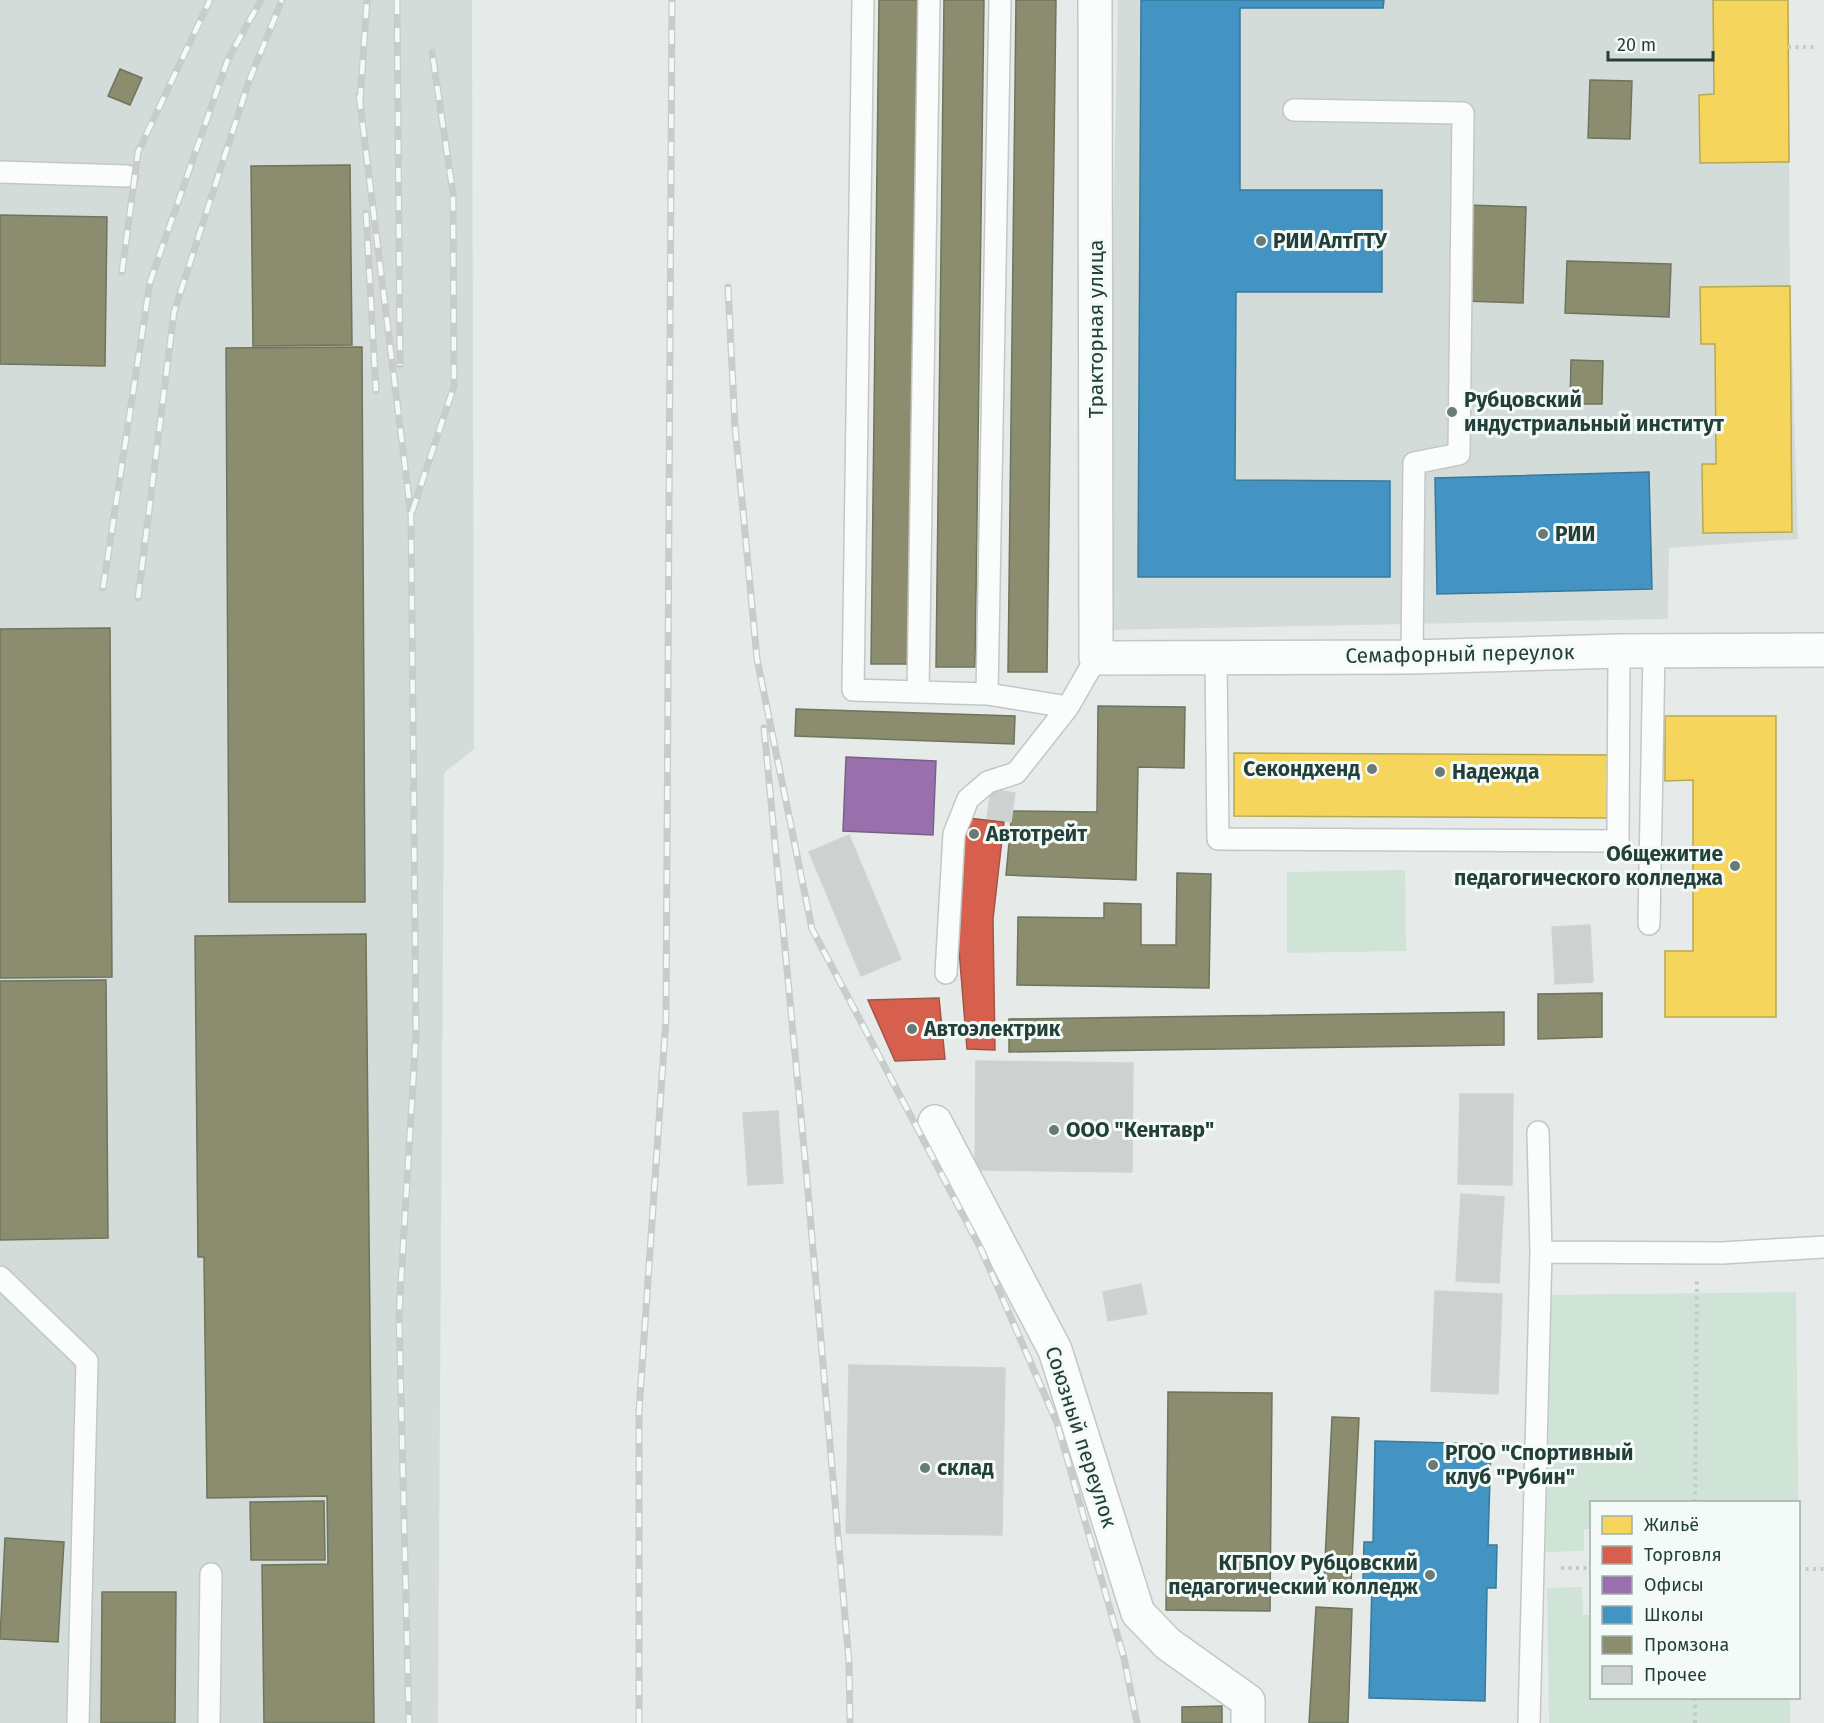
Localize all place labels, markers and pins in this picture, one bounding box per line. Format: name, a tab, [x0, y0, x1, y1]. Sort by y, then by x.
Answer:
place label: РИИ АлтГТУ	[1273, 228, 1388, 254]
marker: РИИ АлтГТУ	[1254, 234, 1268, 248]
place label: Рубцовский индустриальный институт	[1464, 387, 1725, 437]
marker: Рубцовский индустриальный институт	[1445, 405, 1459, 419]
place label: РИИ	[1555, 521, 1595, 547]
marker: РИИ	[1536, 527, 1550, 541]
place label: Секондхенд	[1243, 756, 1360, 782]
place label: Надежда	[1452, 759, 1539, 785]
marker: Секондхенд	[1365, 762, 1379, 776]
marker: Надежда	[1433, 765, 1447, 779]
place label: Автотрейт	[985, 821, 1088, 847]
marker: Автотрейт	[967, 827, 981, 841]
place label: Общежитие педагогического колледжа	[1454, 841, 1723, 891]
marker: Общежитие педагогического колледжа	[1728, 859, 1742, 873]
place label: Автоэлектрик	[923, 1016, 1061, 1042]
marker: Автоэлектрик	[905, 1022, 919, 1036]
place label: ООО "Кентавр"	[1066, 1117, 1214, 1143]
marker: ООО "Кентавр"	[1047, 1123, 1061, 1137]
place label: РГОО "Спортивный клуб "Рубин"	[1445, 1440, 1633, 1490]
place label: склад	[937, 1455, 994, 1481]
marker: РГОО "Спортивный клуб "Рубин"	[1426, 1458, 1440, 1472]
marker: склад	[918, 1461, 932, 1475]
place label: КГБПОУ Рубцовский педагогический колледж	[1168, 1550, 1418, 1600]
marker: КГБПОУ Рубцовский педагогический колледж	[1423, 1568, 1437, 1582]

